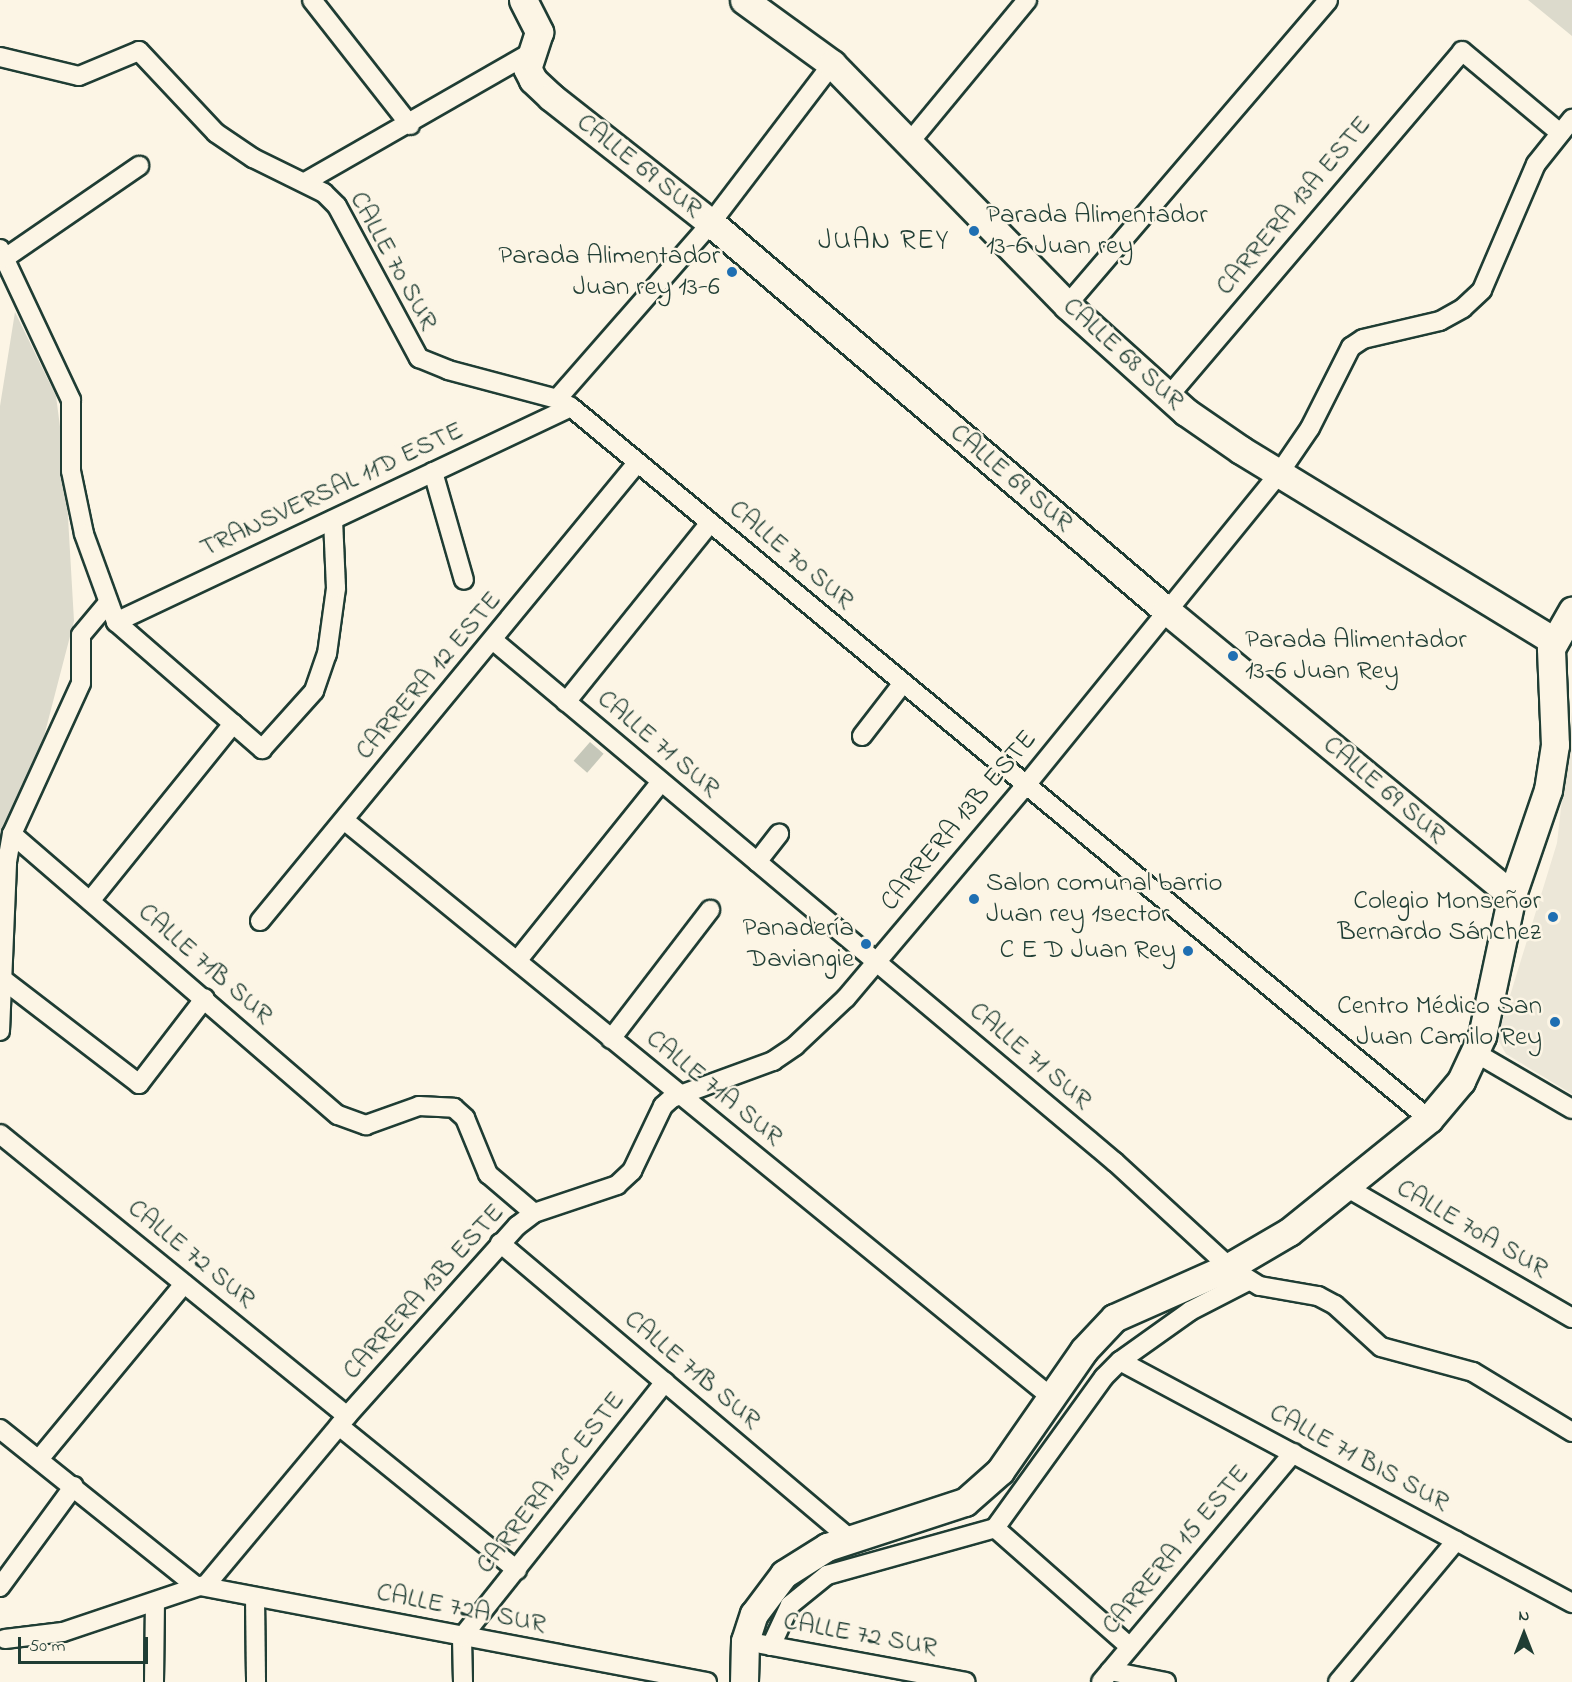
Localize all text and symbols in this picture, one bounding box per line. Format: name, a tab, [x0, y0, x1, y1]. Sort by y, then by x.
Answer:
street label: CALLE 69 SUR	[570, 107, 708, 225]
street label: CARRERA 13A ESTE	[1209, 110, 1379, 302]
street label: CALLE 70 SUR	[342, 186, 444, 336]
place label: Parada Alimentador 13-6 Juan rey	[986, 199, 1208, 262]
marker: Parada Alimentador 13-6 Juan rey	[967, 224, 981, 238]
district label: JUAN REY	[818, 225, 950, 259]
place label: Parada Alimentador Juan rey 13-6	[498, 240, 720, 303]
marker: Parada Alimentador Juan rey 13-6	[725, 265, 739, 279]
street label: CALLE 68 SUR	[1055, 291, 1191, 417]
street label: TRANSVERSAL 11D ESTE	[195, 415, 469, 565]
street label: CALLE 69 SUR	[943, 417, 1079, 539]
street label: CALLE 70 SUR	[722, 493, 860, 617]
street label: CARRERA 12 ESTE	[349, 585, 509, 767]
place label: Parada Alimentador 13-6 Juan Rey	[1245, 624, 1467, 687]
marker: Parada Alimentador 13-6 Juan Rey	[1226, 649, 1240, 663]
street label: CALLE 71 SUR	[590, 683, 726, 805]
street label: CARRERA 13B ESTE	[874, 724, 1044, 918]
street label: CALLE 69 SUR	[1316, 729, 1452, 851]
place label: Salon comunal barrio Juan rey 1sector	[986, 867, 1223, 930]
place label: Colegio Monseñor Bernardo Sánchez	[1338, 885, 1541, 948]
marker: Salon comunal barrio Juan rey 1sector	[967, 892, 981, 906]
street label: CALLE 71B SUR	[131, 896, 279, 1032]
marker: Colegio Monseñor Bernardo Sánchez	[1546, 910, 1560, 924]
place label: Panadería Daviangie	[742, 912, 854, 975]
place label: C E D Juan Rey	[1000, 935, 1176, 967]
marker: Panadería Daviangie	[859, 937, 873, 951]
marker: C E D Juan Rey	[1181, 944, 1195, 958]
place label: Centro Médico San Juan Camilo Rey	[1337, 990, 1542, 1053]
street label: CALLE 71 SUR	[962, 995, 1098, 1117]
marker: Centro Médico San Juan Camilo Rey	[1546, 1013, 1564, 1031]
street label: CALLE 71A SUR	[639, 1023, 789, 1153]
street label: CALLE 70A SUR	[1390, 1172, 1554, 1286]
street label: CALLE 72 SUR	[121, 1193, 261, 1315]
street label: CARRERA 13B ESTE	[336, 1197, 512, 1387]
street label: CALLE 71B SUR	[617, 1303, 767, 1437]
street label: CARRERA 13C ESTE	[470, 1385, 632, 1581]
street label: CALLE 71 BIS SUR	[1264, 1397, 1454, 1519]
street label: CARRERA 15 ESTE	[1095, 1458, 1257, 1642]
street label: CALLE 72A SUR	[374, 1577, 548, 1641]
north arrow	[1494, 1604, 1554, 1664]
text: N	[1519, 1604, 1529, 1628]
street label: CALLE 72 SUR	[781, 1606, 939, 1664]
scale bar	[21, 1625, 152, 1663]
text: 50 m	[29, 1634, 66, 1660]

